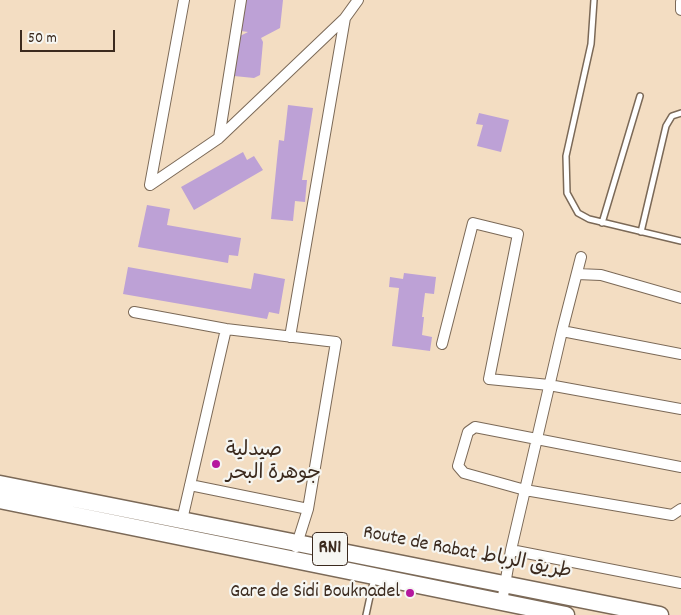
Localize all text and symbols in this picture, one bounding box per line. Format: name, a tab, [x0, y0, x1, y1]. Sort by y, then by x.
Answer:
scale bar	[22, 20, 118, 52]
text: 50 m	[28, 28, 57, 50]
place label: صيدلية جوهرة البحر	[226, 440, 321, 487]
marker: صيدلية جوهرة البحر	[210, 458, 222, 470]
street label: Route de Rabat طريق الرباط	[361, 522, 573, 586]
road number: RN1	[312, 532, 348, 566]
place label: Gare de Sidi Bouknadel	[230, 581, 400, 605]
marker: Gare de Sidi Bouknadel	[404, 587, 416, 599]

